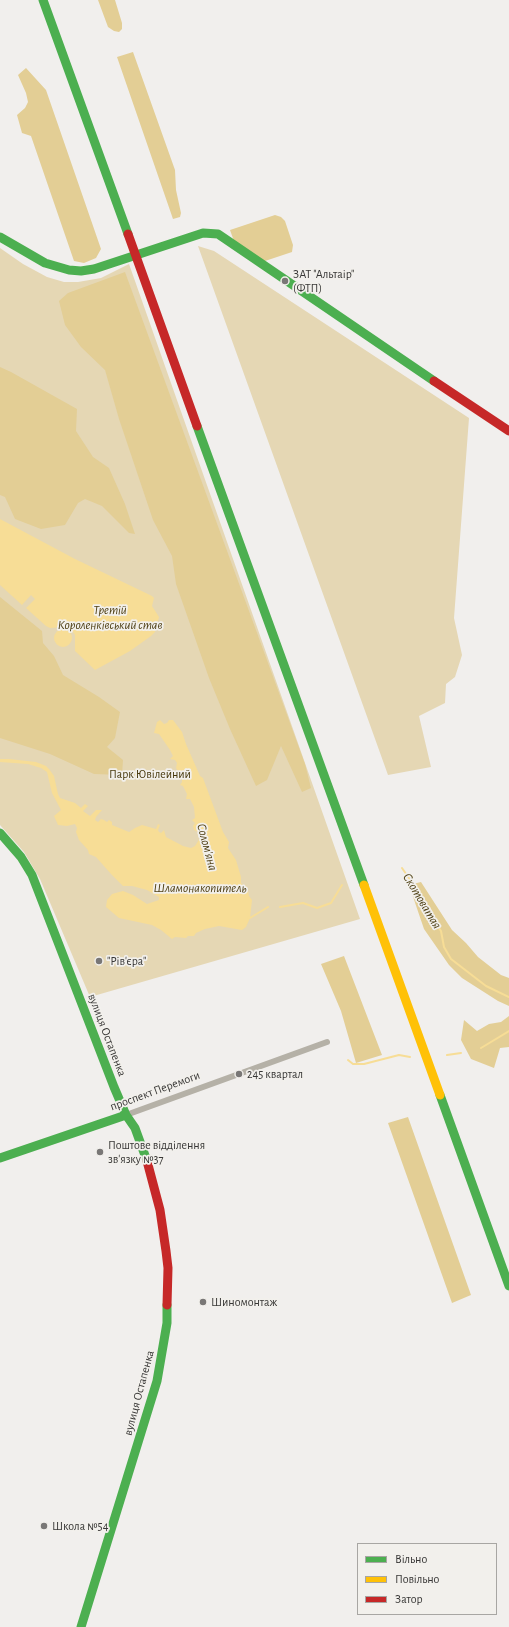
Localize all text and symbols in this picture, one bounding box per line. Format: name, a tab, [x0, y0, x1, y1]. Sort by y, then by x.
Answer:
place label: ЗАТ "Альтаір" (ФТП)	[293, 267, 354, 295]
marker: ЗАТ "Альтаір" (ФТП)	[280, 276, 290, 286]
water label: Третій Короленківський став	[58, 602, 162, 633]
park label: Парк Ювілейний	[109, 767, 191, 781]
water label: Солом'яна	[193, 822, 221, 872]
water label: Скотоватая	[399, 870, 445, 932]
water label: Шламонакопитель	[153, 880, 247, 896]
place label: "Рів'єра"	[107, 954, 146, 968]
marker: "Рів'єра"	[94, 956, 104, 966]
street label: вулиця Остапенка	[85, 992, 129, 1078]
place label: 245 квартал	[247, 1067, 303, 1081]
street label: проспект Перемоги	[108, 1068, 202, 1114]
marker: 245 квартал	[234, 1069, 244, 1079]
place label: Поштове відділення зв'язку №37	[108, 1138, 205, 1166]
marker: Поштове відділення зв'язку №37	[95, 1147, 105, 1157]
place label: Шиномонтаж	[211, 1295, 277, 1309]
marker: Шиномонтаж	[198, 1297, 208, 1307]
street label: вулиця Остапенка	[121, 1349, 157, 1437]
place label: Школа №54	[52, 1519, 108, 1533]
marker: Школа №54	[39, 1521, 49, 1531]
legend	[357, 1543, 497, 1615]
text: Вільно	[395, 1553, 427, 1565]
text: Повільно	[395, 1573, 439, 1585]
text: Затор	[395, 1593, 423, 1605]

